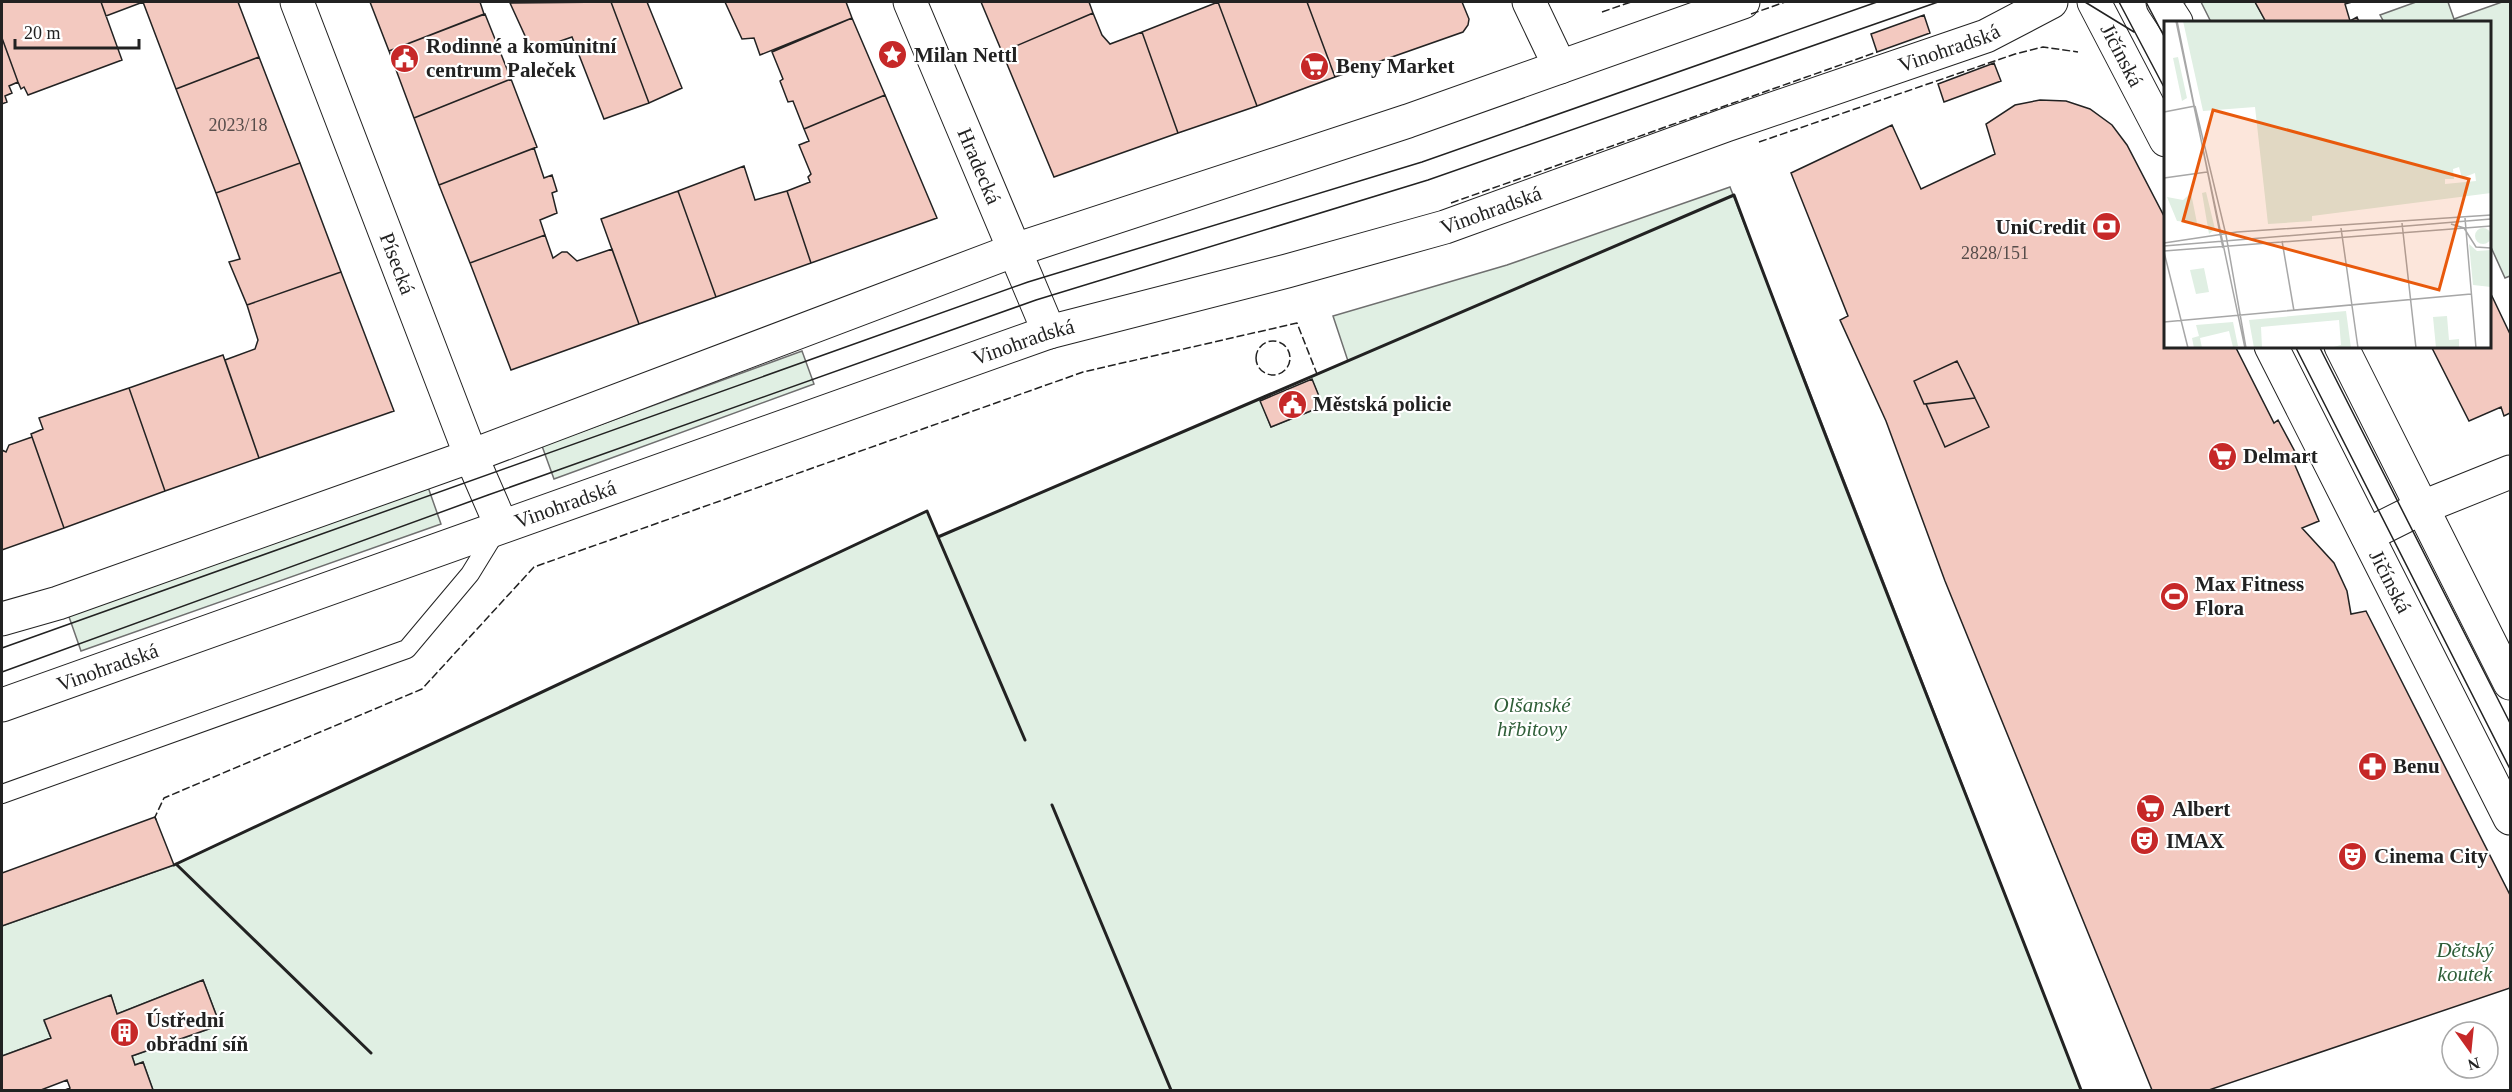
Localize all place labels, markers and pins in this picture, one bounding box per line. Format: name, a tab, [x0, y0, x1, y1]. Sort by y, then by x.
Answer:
place label: Rodinné a komunitní centrum Paleček	[426, 34, 617, 82]
place icon: Milan Nettl	[877, 39, 909, 71]
public building icon: Rodinné a komunitní centrum Paleček	[389, 42, 421, 74]
place label: Milan Nettl	[914, 43, 1017, 67]
supermarket icon: Beny Market	[1299, 50, 1331, 82]
place label: Beny Market	[1336, 54, 1454, 78]
bank icon: UniCredit	[2091, 211, 2123, 243]
place label: UniCredit	[1995, 215, 2086, 239]
public building icon: Městská policie	[1276, 388, 1308, 420]
place label: Městská policie	[1313, 392, 1451, 416]
supermarket icon: Delmart	[2206, 440, 2238, 472]
place label: Delmart	[2243, 444, 2318, 468]
place label: Max Fitness Flora	[2195, 572, 2304, 620]
sports icon: Max Fitness Flora	[2158, 580, 2190, 612]
pharmacy icon: Benu	[2356, 750, 2388, 782]
place label: Benu	[2393, 754, 2440, 778]
supermarket icon: Albert	[2135, 793, 2167, 825]
place label: Albert	[2172, 797, 2230, 821]
theatre icon: IMAX	[2129, 825, 2161, 857]
place label: IMAX	[2166, 829, 2224, 853]
theatre icon: Cinema City	[2337, 840, 2369, 872]
place label: Cinema City	[2374, 844, 2488, 868]
place label: Ústřední obřadní síň	[146, 1008, 248, 1056]
building icon: Ústřední obřadní síň	[109, 1016, 141, 1048]

